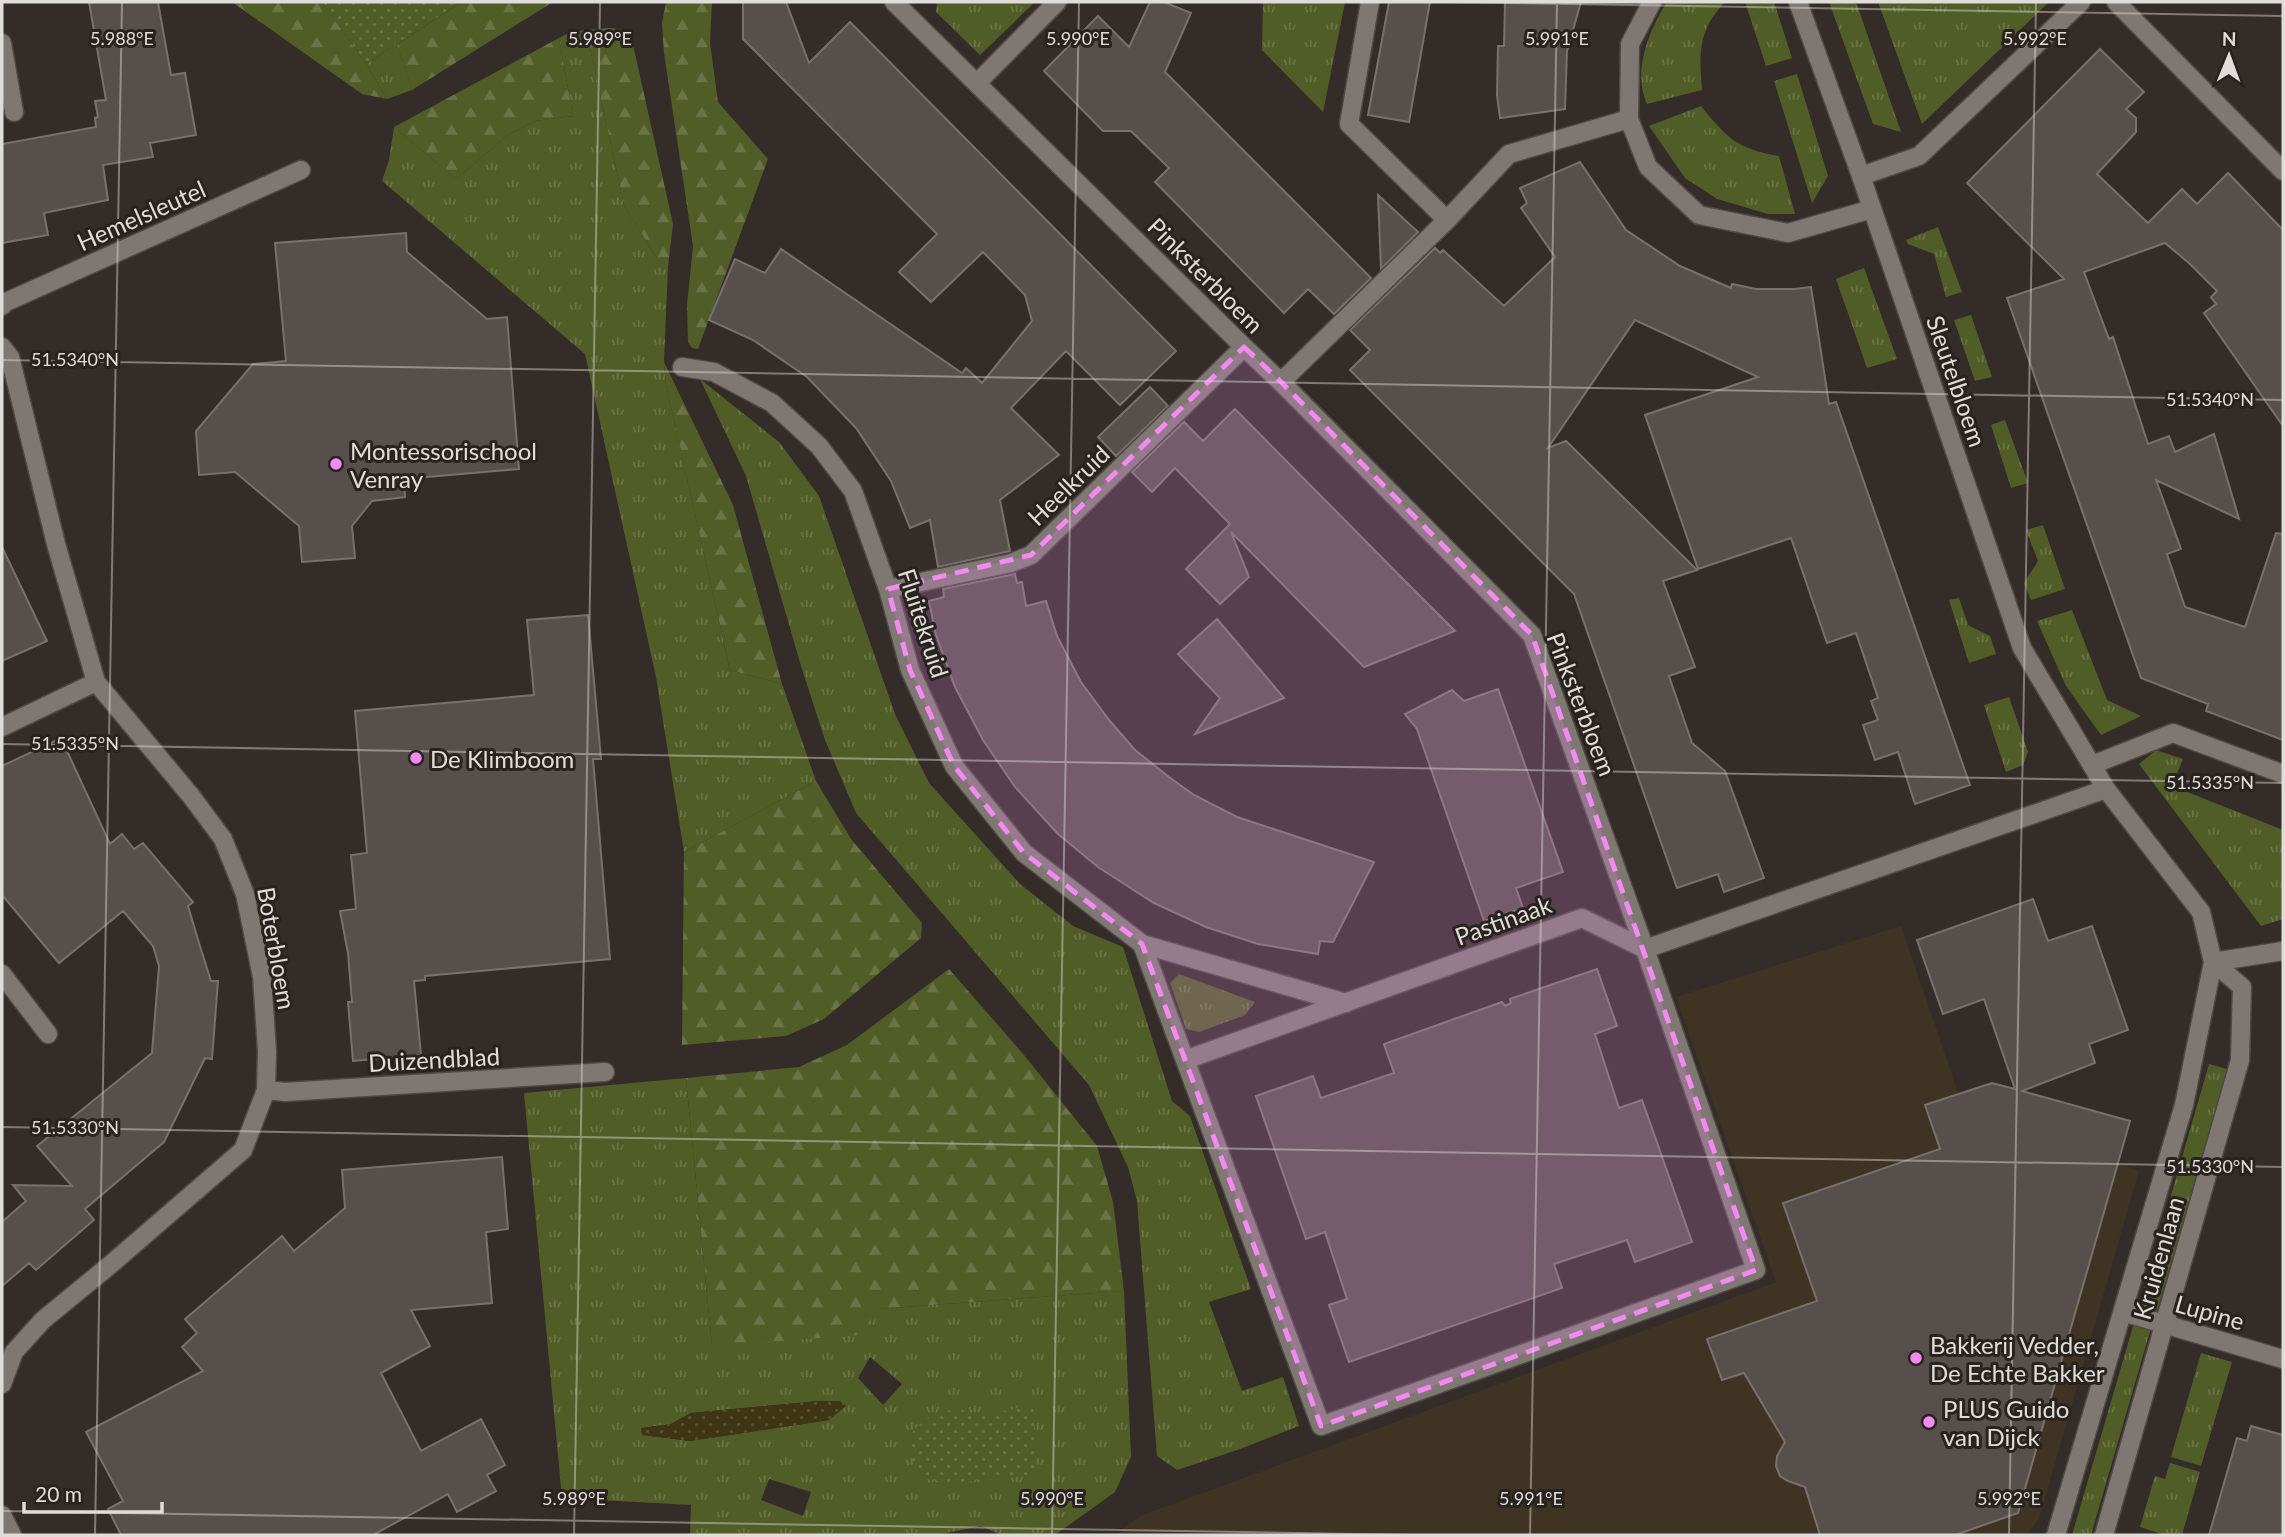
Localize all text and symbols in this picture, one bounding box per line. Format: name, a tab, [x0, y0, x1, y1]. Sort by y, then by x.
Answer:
north arrow	[2194, 21, 2264, 91]
text: 5.988°E	[90, 27, 154, 49]
text: 5.989°E	[568, 27, 632, 49]
text: 5.990°E	[1046, 27, 1110, 49]
text: 5.991°E	[1525, 27, 1589, 49]
text: 5.992°E	[2003, 27, 2067, 49]
text: N	[2222, 27, 2237, 50]
street label: Hemelsleutel	[72, 174, 210, 256]
street label: Pinksterbloem	[1142, 211, 1270, 339]
street label: Sleutelbloem	[1921, 312, 1993, 450]
text: 51.5340°N	[31, 348, 119, 370]
text: 51.5340°N	[2166, 388, 2254, 410]
place label: Montessorischool Venray	[350, 436, 537, 493]
street label: Heelkruid	[1021, 439, 1115, 531]
marker: Montessorischool Venray	[328, 456, 344, 472]
street label: Fluitekruid	[893, 565, 955, 681]
street label: Pinksterbloem	[1541, 628, 1623, 780]
text: 51.5335°N	[31, 732, 119, 754]
place label: De Klimboom	[430, 744, 574, 773]
marker: De Klimboom	[408, 750, 424, 766]
text: 51.5335°N	[2166, 771, 2254, 793]
street label: Boterbloem	[252, 885, 302, 1011]
street label: Pastinaak	[1451, 889, 1556, 951]
street label: Duizendblad	[367, 1041, 501, 1077]
text: 51.5330°N	[31, 1116, 119, 1138]
text: 51.5330°N	[2166, 1155, 2254, 1177]
street label: Kruidenlaan	[2127, 1193, 2189, 1323]
street label: Lupine	[2172, 1288, 2248, 1336]
place label: Bakkerij Vedder, De Echte Bakker	[1930, 1330, 2105, 1387]
marker: Bakkerij Vedder, De Echte Bakker	[1908, 1350, 1924, 1366]
place label: PLUS Guido van Dijck	[1943, 1394, 2069, 1451]
marker: PLUS Guido van Dijck	[1921, 1414, 1937, 1430]
scale bar	[24, 1470, 163, 1514]
text: 20 m	[35, 1481, 82, 1506]
text: 5.989°E	[542, 1487, 606, 1509]
text: 5.990°E	[1020, 1487, 1084, 1509]
text: 5.991°E	[1499, 1487, 1563, 1509]
text: 5.992°E	[1977, 1487, 2041, 1509]

